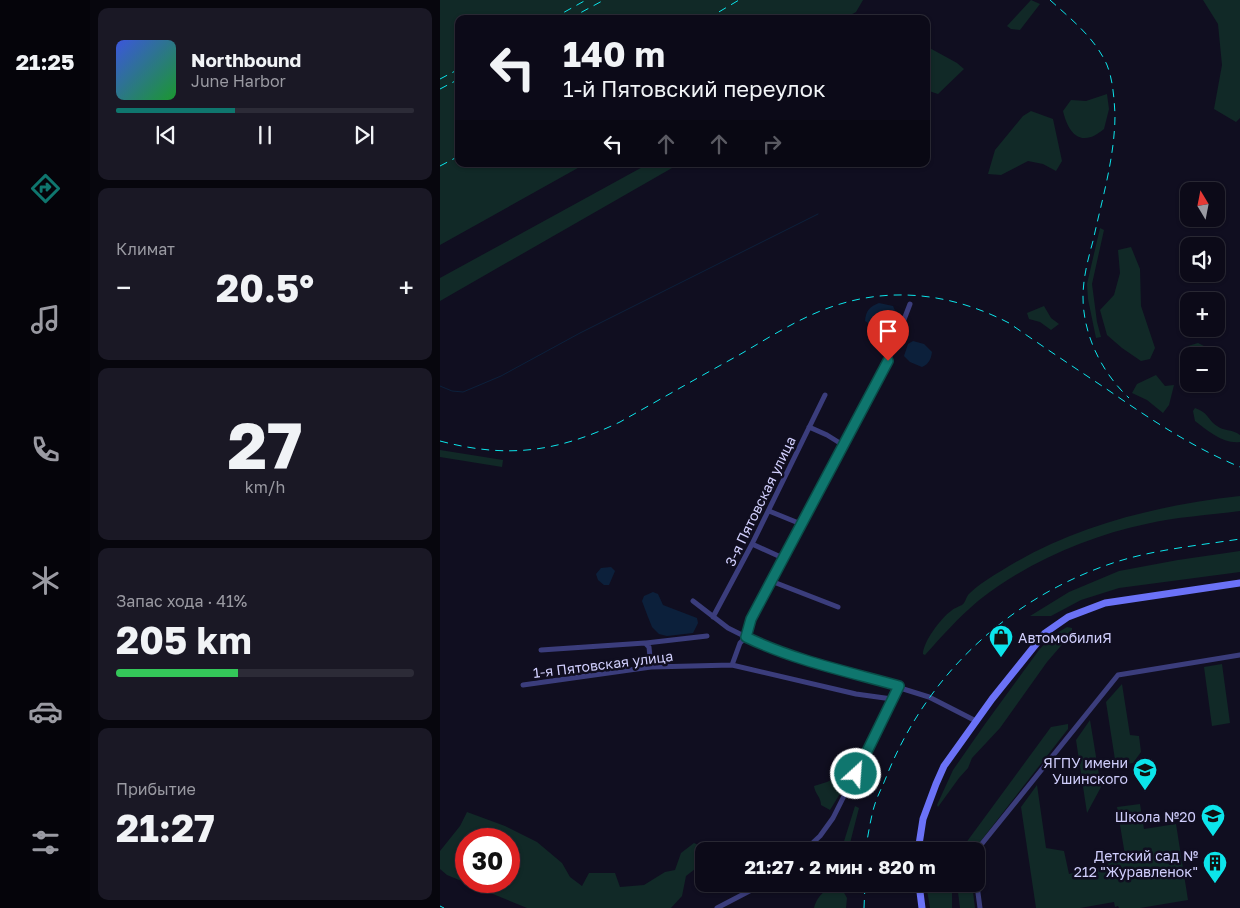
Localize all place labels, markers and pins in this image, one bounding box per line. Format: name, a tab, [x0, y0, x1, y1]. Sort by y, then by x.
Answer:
pin	[867, 310, 909, 361]
shop icon: АвтомобилиЯ	[988, 624, 1014, 658]
place label: АвтомобилиЯ	[1018, 629, 1112, 646]
place label: ЯГПУ имени Ушинского	[1043, 754, 1128, 787]
school or university icon: ЯГПУ имени Ушинского	[1132, 757, 1158, 791]
school or university icon: Школа №20	[1200, 803, 1226, 837]
place label: Школа №20	[1115, 808, 1196, 825]
place label: Детский сад № 212 "Журавленок"	[1074, 847, 1199, 880]
building icon: Детский сад № 212 "Журавленок"	[1202, 850, 1228, 884]

